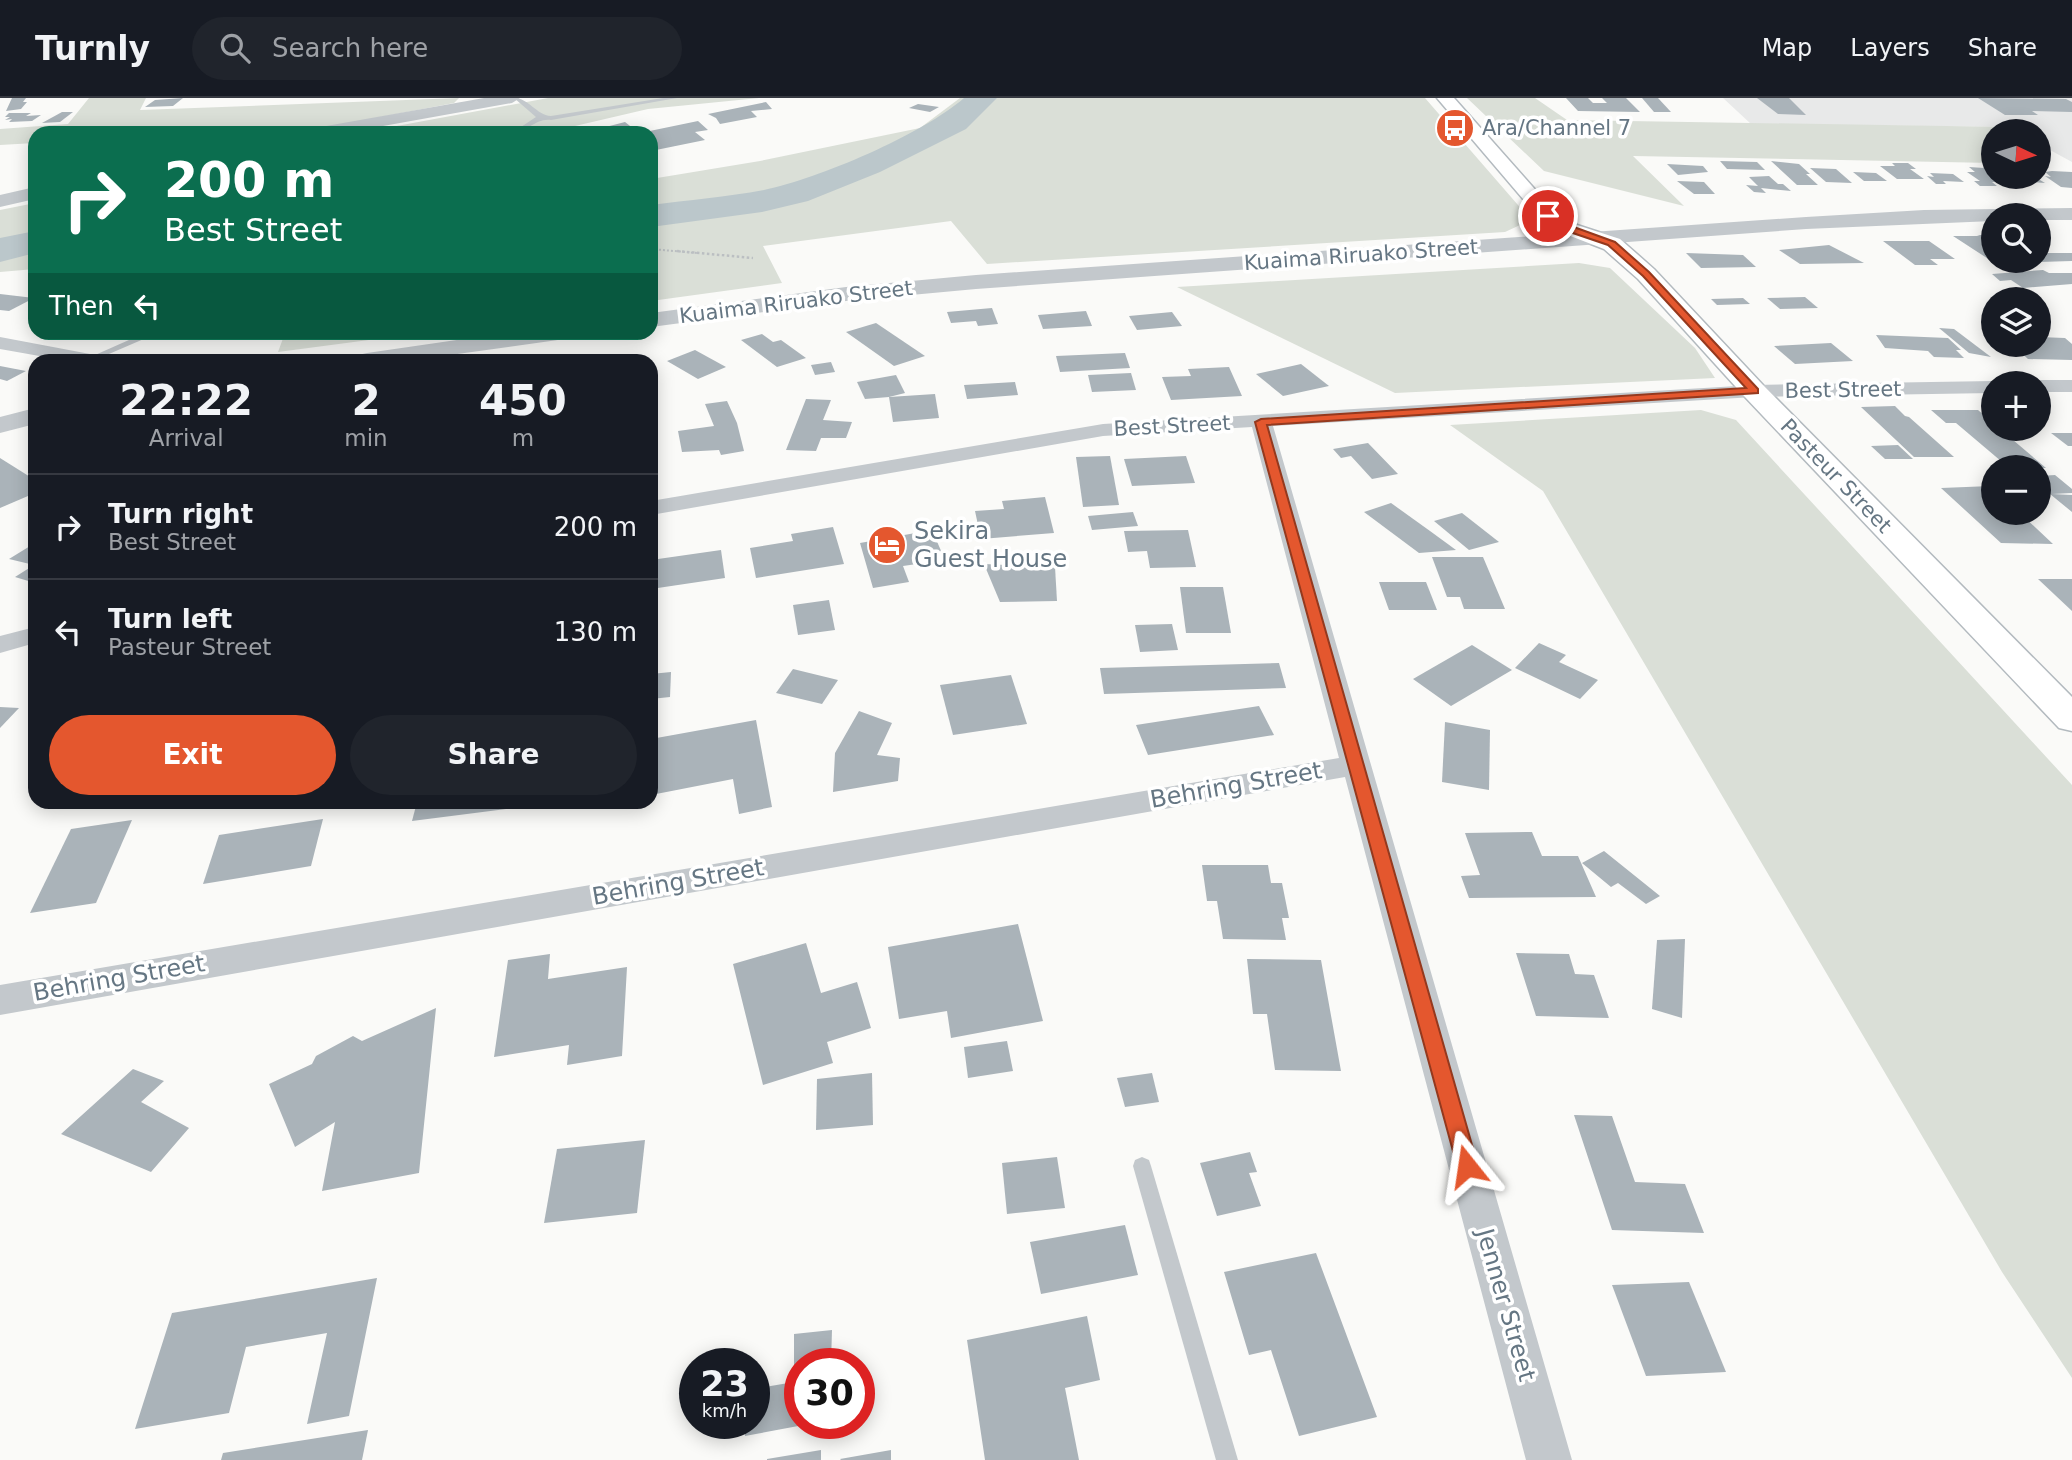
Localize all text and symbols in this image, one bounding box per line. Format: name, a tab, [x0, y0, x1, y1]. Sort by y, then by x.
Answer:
search box	[192, 17, 682, 80]
text: Turnly	[35, 29, 150, 68]
icon: search	[216, 29, 254, 67]
text: Search here	[272, 33, 428, 63]
text: Map	[1762, 34, 1812, 62]
text: Layers	[1850, 34, 1930, 62]
text: Share	[1968, 34, 2037, 62]
bus stop icon: Ara/Channel 7	[1434, 107, 1476, 149]
place label: Ara/Channel 7	[1482, 116, 1631, 140]
north arrow	[1981, 119, 2051, 189]
map controls	[1981, 119, 2051, 525]
text: 200 m	[164, 152, 334, 209]
icon: right	[49, 154, 140, 245]
pin	[1518, 186, 1578, 246]
icon: arrive	[1529, 197, 1567, 235]
button: search	[1981, 203, 2051, 273]
text: Best Street	[164, 211, 342, 249]
street label: Kuaima Riruako Street	[1243, 235, 1479, 275]
street label: Kuaima Riruako Street	[678, 276, 914, 328]
icon: left	[128, 287, 166, 325]
button: layers	[1981, 287, 2051, 357]
text: Then	[49, 291, 114, 321]
button: +	[1981, 371, 2051, 441]
text: 22:22	[119, 376, 253, 425]
text: 2	[351, 376, 381, 425]
text: 450	[479, 376, 567, 425]
street label: Best Street	[1784, 377, 1902, 403]
street label: Best Street	[1113, 411, 1231, 441]
street label: Pasteur Street	[1776, 414, 1896, 538]
text: Arrival	[149, 425, 224, 451]
text: min	[344, 425, 388, 451]
text: m	[512, 425, 534, 451]
button: −	[1981, 455, 2051, 525]
text: Turn right	[108, 499, 253, 529]
icon: right	[49, 508, 87, 546]
text: 200 m	[554, 512, 637, 542]
place label: Sekira Guest House	[914, 517, 1067, 573]
hotel icon: Sekira Guest House	[866, 524, 908, 566]
text: Best Street	[108, 529, 236, 555]
text: Turn left	[108, 604, 232, 634]
icon: left	[49, 613, 87, 651]
text: 130 m	[554, 617, 637, 647]
text: Pasteur Street	[108, 634, 271, 660]
button: Exit	[49, 715, 336, 795]
button: Share	[350, 715, 637, 795]
street label: Behring Street	[1148, 756, 1324, 814]
street label: Behring Street	[590, 853, 766, 911]
street label: Behring Street	[31, 949, 207, 1007]
position arrow	[1430, 1129, 1504, 1203]
street label: Jenner Street	[1470, 1224, 1541, 1385]
speed limit sign: 30	[784, 1348, 875, 1439]
text: 23	[700, 1364, 749, 1404]
text: km/h	[702, 1400, 747, 1421]

